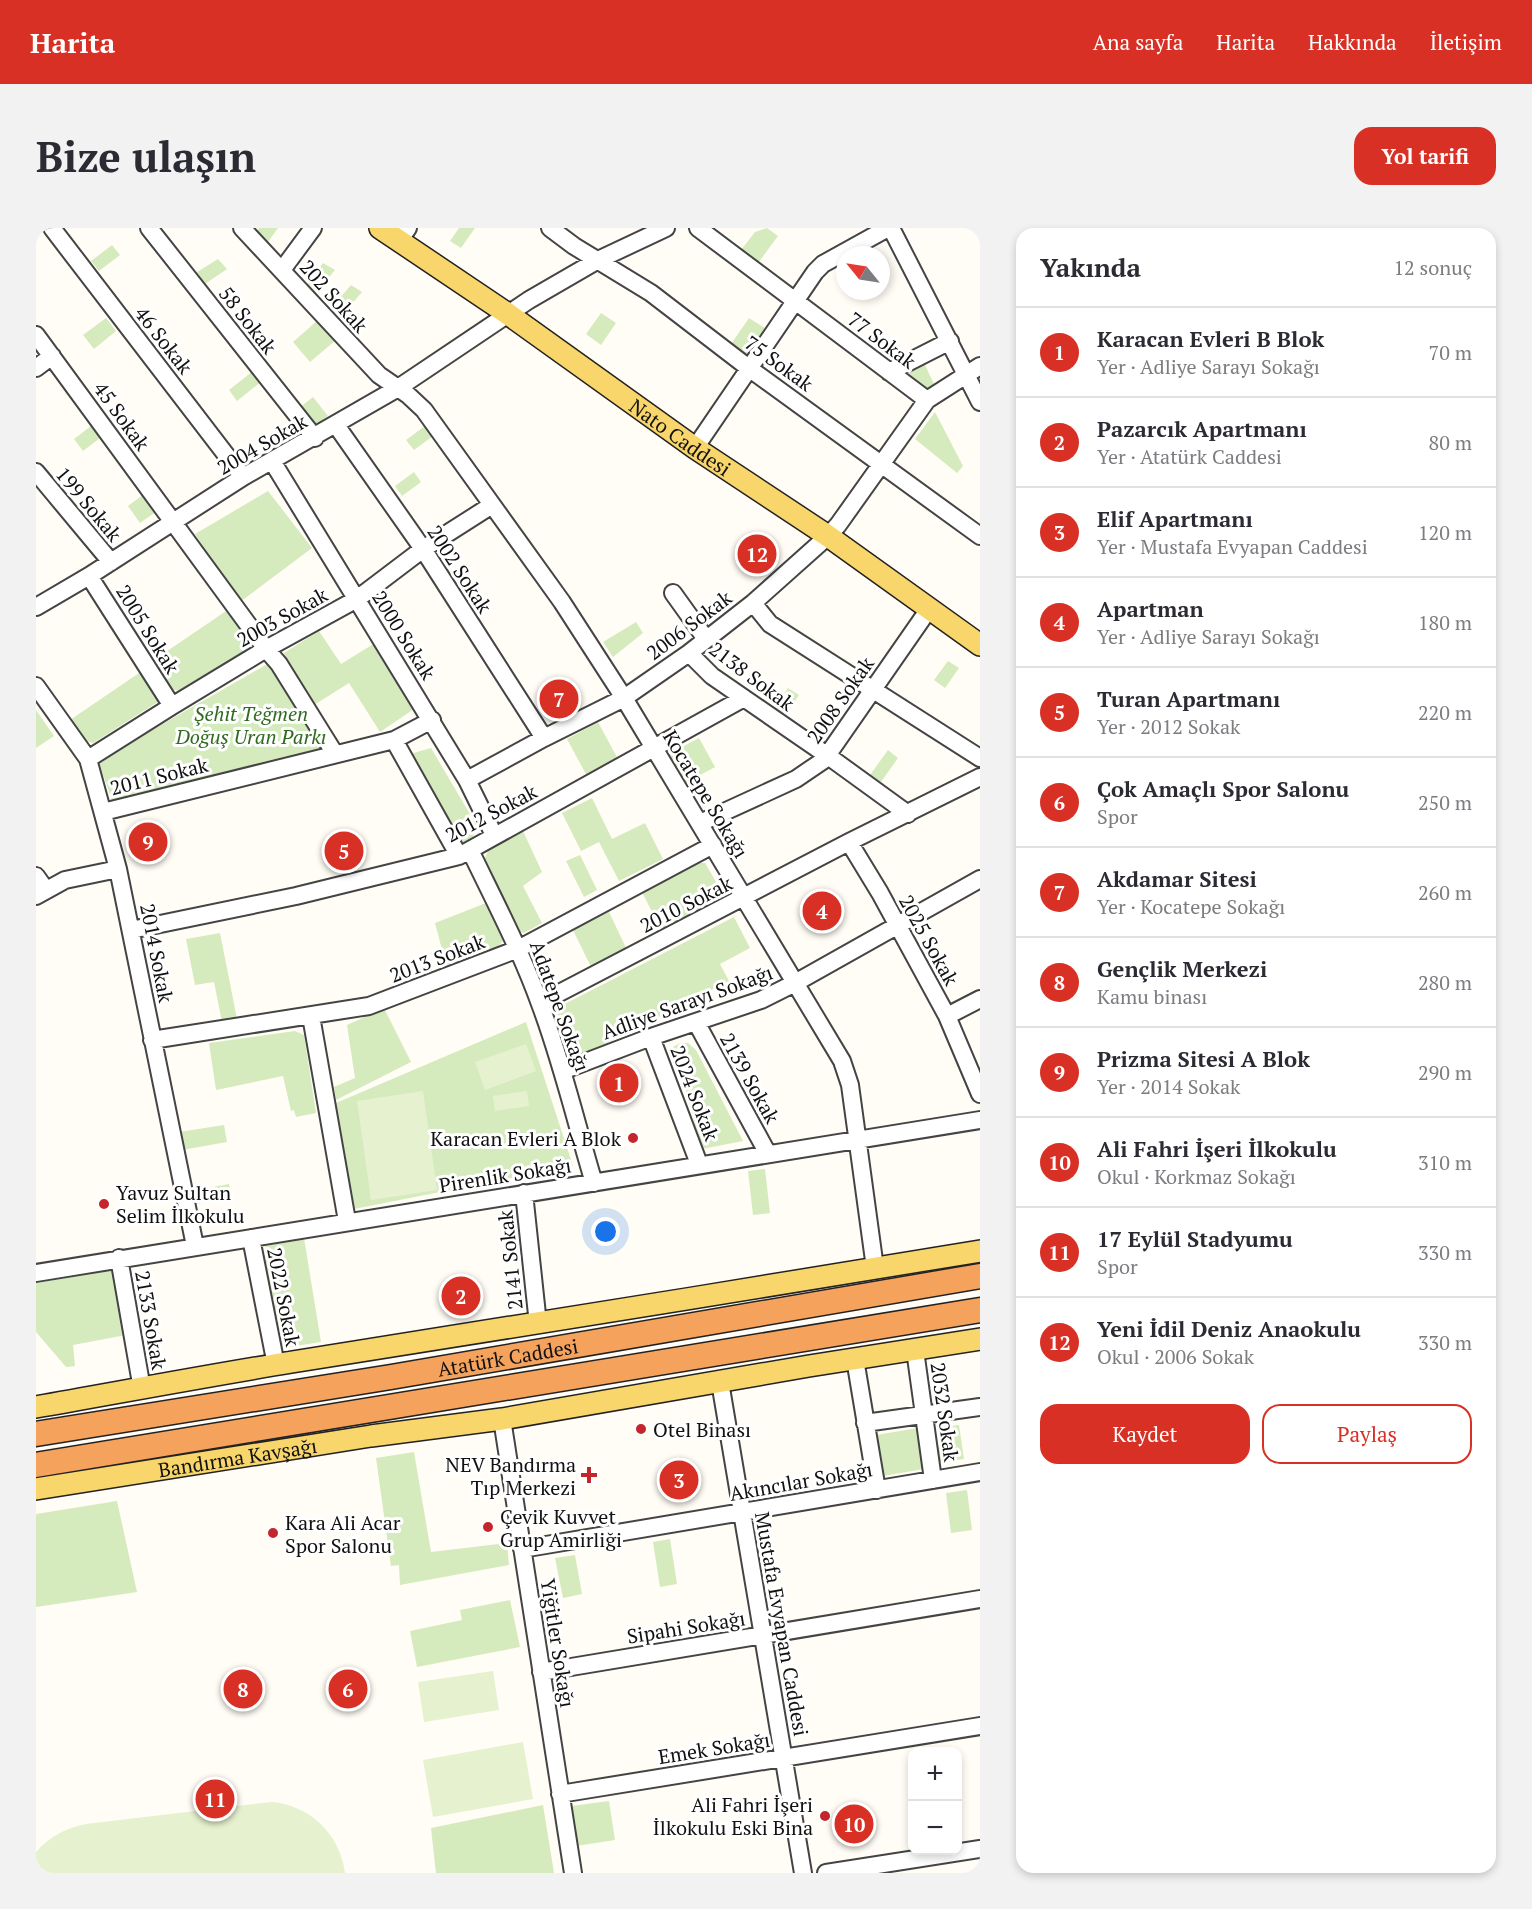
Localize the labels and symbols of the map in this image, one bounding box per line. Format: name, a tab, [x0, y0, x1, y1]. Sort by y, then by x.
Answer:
north arrow	[836, 246, 890, 300]
street label: 202 Sokak	[294, 254, 374, 339]
street label: 58 Sokak	[213, 281, 283, 360]
street label: 46 Sokak	[129, 301, 199, 380]
street label: 77 Sokak	[842, 306, 922, 375]
street label: 75 Sokak	[739, 329, 819, 397]
street label: 45 Sokak	[88, 376, 156, 456]
street label: Nato Caddesi	[624, 392, 736, 482]
street label: 2004 Sokak	[212, 407, 313, 481]
street label: 199 Sokak	[50, 461, 128, 547]
street label: 2002 Sokak	[421, 520, 499, 619]
pin: 12	[738, 532, 776, 576]
street label: 2005 Sokak	[110, 579, 186, 679]
street label: 2003 Sokak	[232, 581, 333, 653]
street label: 2006 Sokak	[641, 584, 738, 666]
street label: 2000 Sokak	[366, 585, 442, 685]
street label: 2138 Sokak	[704, 635, 801, 717]
street label: 2008 Sokak	[800, 651, 880, 749]
pin: 7	[540, 676, 578, 722]
park label: Şehit Teğmen Doğuş Uran Parkı	[175, 700, 326, 750]
street label: Kocatepe Sokağı	[657, 725, 755, 863]
street label: 2011 Sokak	[107, 751, 211, 801]
street label: 2012 Sokak	[441, 777, 542, 848]
pin: 9	[128, 820, 168, 864]
pin: 5	[324, 828, 364, 874]
street label: 2010 Sokak	[635, 869, 737, 939]
pin: 4	[802, 888, 842, 934]
street label: 2025 Sokak	[893, 890, 965, 991]
street label: 2014 Sokak	[134, 901, 180, 1005]
street label: 2013 Sokak	[385, 927, 489, 989]
street label: Adatepe Sokağı	[524, 937, 596, 1075]
street label: Adliye Sarayı Sokağı	[598, 959, 776, 1045]
street label: 2139 Sokak	[714, 1028, 786, 1129]
street label: 2024 Sokak	[664, 1041, 726, 1145]
pin: 1	[600, 1060, 638, 1106]
place label: Karacan Evleri A Blok	[430, 1125, 622, 1152]
marker: Karacan Evleri A Blok	[626, 1131, 640, 1145]
street label: Pirenlik Sokağı	[437, 1151, 573, 1199]
place label: Yavuz Sultan Selim İlkokulu	[116, 1179, 244, 1229]
marker: Yavuz Sultan Selim İlkokulu	[97, 1197, 111, 1211]
street label: 2141 Sokak	[491, 1208, 529, 1311]
your location	[591, 1217, 620, 1246]
street label: 2022 Sokak	[261, 1245, 307, 1349]
street label: 2133 Sokak	[129, 1268, 173, 1372]
pin: 2	[442, 1274, 480, 1318]
street label: Atatürk Caddesi	[435, 1332, 580, 1382]
street label: 2032 Sokak	[925, 1361, 965, 1464]
place label: Otel Binası	[653, 1416, 751, 1443]
marker: Otel Binası	[634, 1422, 648, 1436]
street label: Bandırma Kavşağı	[156, 1431, 319, 1483]
place label: NEV Bandırma Tıp Merkezi	[445, 1451, 576, 1501]
street label: Akıncılar Sokağı	[727, 1455, 875, 1507]
pin: 3	[660, 1458, 698, 1502]
marker: NEV Bandırma Tıp Merkezi	[580, 1466, 598, 1484]
place label: Çevik Kuvvet Grup Amirliği	[500, 1503, 622, 1553]
place label: Kara Ali Acar Spor Salonu	[285, 1509, 401, 1559]
street label: Mustafa Evyapan Caddesi	[749, 1510, 815, 1738]
marker: Çevik Kuvvet Grup Amirliği	[481, 1520, 495, 1534]
marker: Kara Ali Acar Spor Salonu	[266, 1526, 280, 1540]
street label: Yiğitler Sokağı	[534, 1577, 582, 1709]
street label: Sipahi Sokağı	[625, 1604, 747, 1650]
pin: 8	[224, 1666, 262, 1712]
pin: 6	[328, 1666, 368, 1712]
street label: Emek Sokağı	[656, 1726, 772, 1770]
pin: 11	[196, 1776, 234, 1822]
place label: Ali Fahri İşeri İlkokulu Eski Bina	[653, 1791, 813, 1841]
pin: 10	[834, 1802, 874, 1846]
marker: Ali Fahri İşeri İlkokulu Eski Bina	[818, 1809, 832, 1823]

